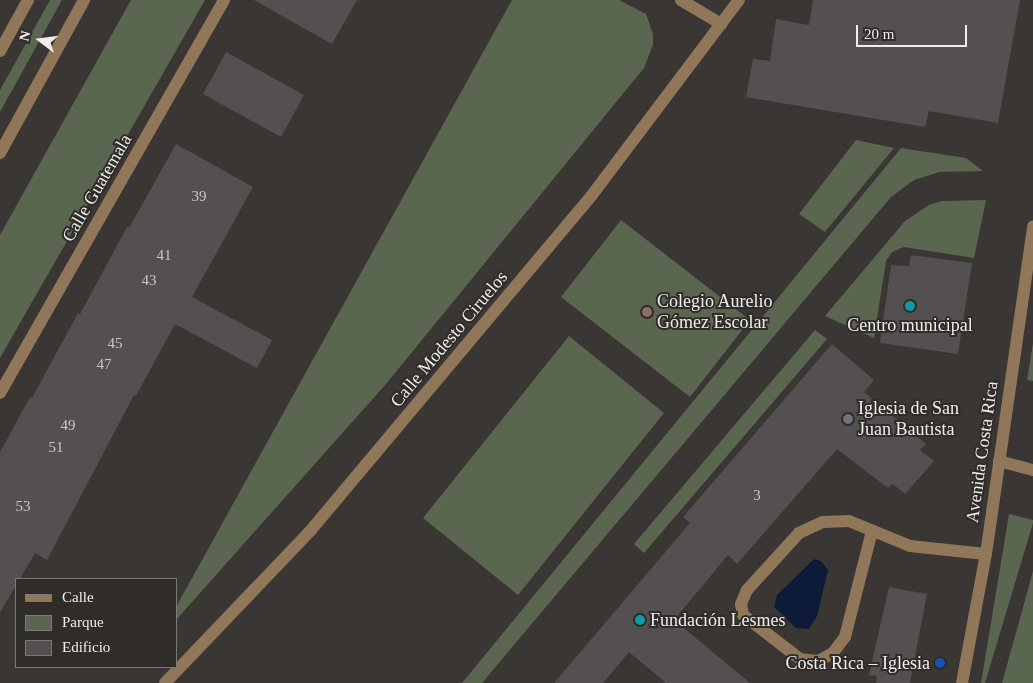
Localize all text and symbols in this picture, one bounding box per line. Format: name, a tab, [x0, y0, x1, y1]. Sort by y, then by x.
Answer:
north arrow	[15, 15, 65, 65]
scale bar	[858, 15, 969, 47]
text: 20 m	[864, 26, 894, 42]
text: N	[16, 29, 34, 43]
street label: Calle Guatemala	[58, 130, 136, 246]
house number: 39	[192, 188, 206, 206]
house number: 41	[156, 247, 172, 265]
street label: Calle Modesto Ciruelos	[386, 267, 512, 411]
house number: 43	[142, 272, 156, 290]
place label: Colegio Aurelio Gómez Escolar	[657, 291, 773, 334]
marker: Centro municipal	[904, 300, 916, 312]
marker: Colegio Aurelio Gómez Escolar	[641, 306, 653, 318]
place label: Centro municipal	[847, 314, 973, 336]
house number: 45	[108, 335, 122, 353]
house number: 47	[96, 356, 112, 374]
street label: Avenida Costa Rica	[961, 380, 1003, 524]
place label: Iglesia de San Juan Bautista	[858, 398, 959, 440]
marker: Iglesia de San Juan Bautista	[842, 413, 854, 425]
house number: 49	[60, 417, 76, 435]
house number: 51	[48, 439, 64, 457]
house number: 3	[753, 487, 761, 505]
house number: 53	[15, 498, 30, 516]
legend	[15, 578, 178, 668]
text: Calle	[62, 589, 94, 605]
place label: Fundación Lesmes	[650, 609, 785, 631]
text: Parque	[62, 614, 104, 630]
marker: Fundación Lesmes	[634, 614, 646, 626]
text: Edificio	[62, 639, 110, 655]
place label: Costa Rica – Iglesia	[786, 652, 930, 674]
marker: Costa Rica – Iglesia	[934, 657, 946, 669]

